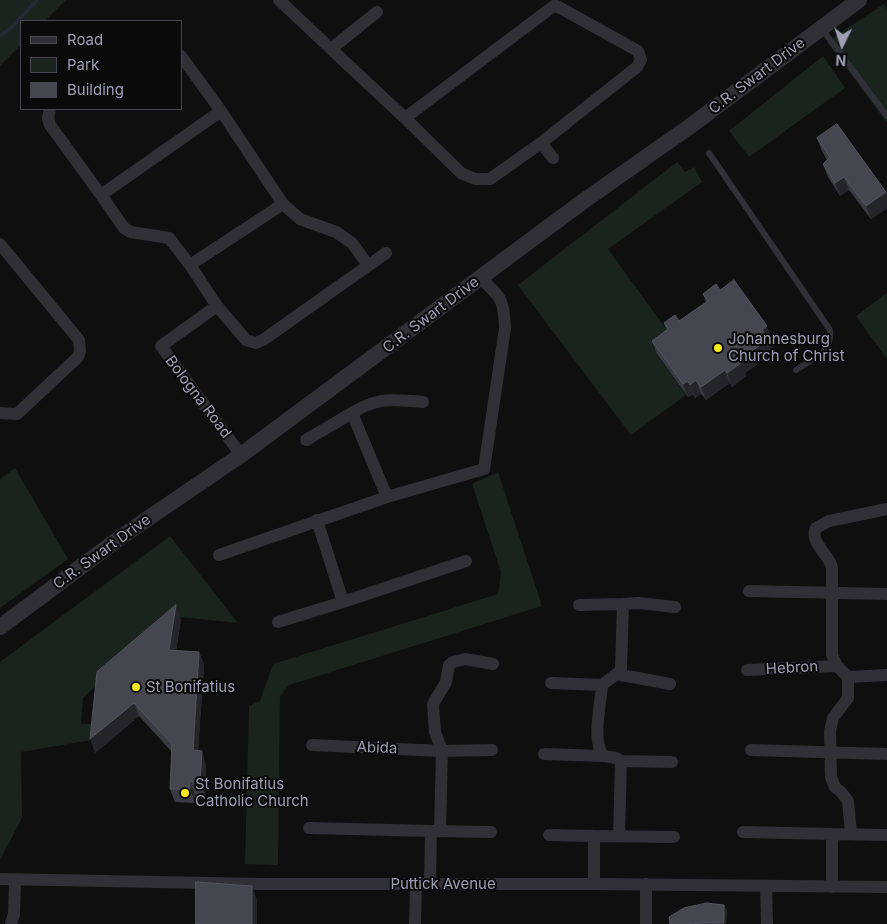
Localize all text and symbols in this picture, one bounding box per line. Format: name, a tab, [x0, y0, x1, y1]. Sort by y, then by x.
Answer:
legend	[20, 20, 182, 110]
north arrow	[817, 20, 867, 70]
text: Road	[67, 30, 103, 49]
street label: C.R. Swart Drive	[705, 34, 809, 118]
text: N	[835, 52, 847, 69]
text: Park	[67, 55, 99, 74]
text: Building	[67, 80, 124, 99]
street label: C.R. Swart Drive	[379, 273, 483, 357]
place label: Johannesburg Church of Christ	[728, 330, 845, 365]
marker: Johannesburg Church of Christ	[712, 342, 724, 354]
street label: Bologna Road	[161, 352, 235, 442]
street label: C.R. Swart Drive	[50, 511, 154, 593]
street label: Hebron	[765, 658, 819, 678]
place label: St Bonifatius	[146, 678, 235, 696]
marker: St Bonifatius	[130, 681, 142, 693]
street label: Abida	[356, 738, 398, 758]
place label: St Bonifatius Catholic Church	[195, 775, 309, 810]
marker: St Bonifatius Catholic Church	[179, 787, 191, 799]
street label: Puttick Avenue	[390, 875, 496, 893]

